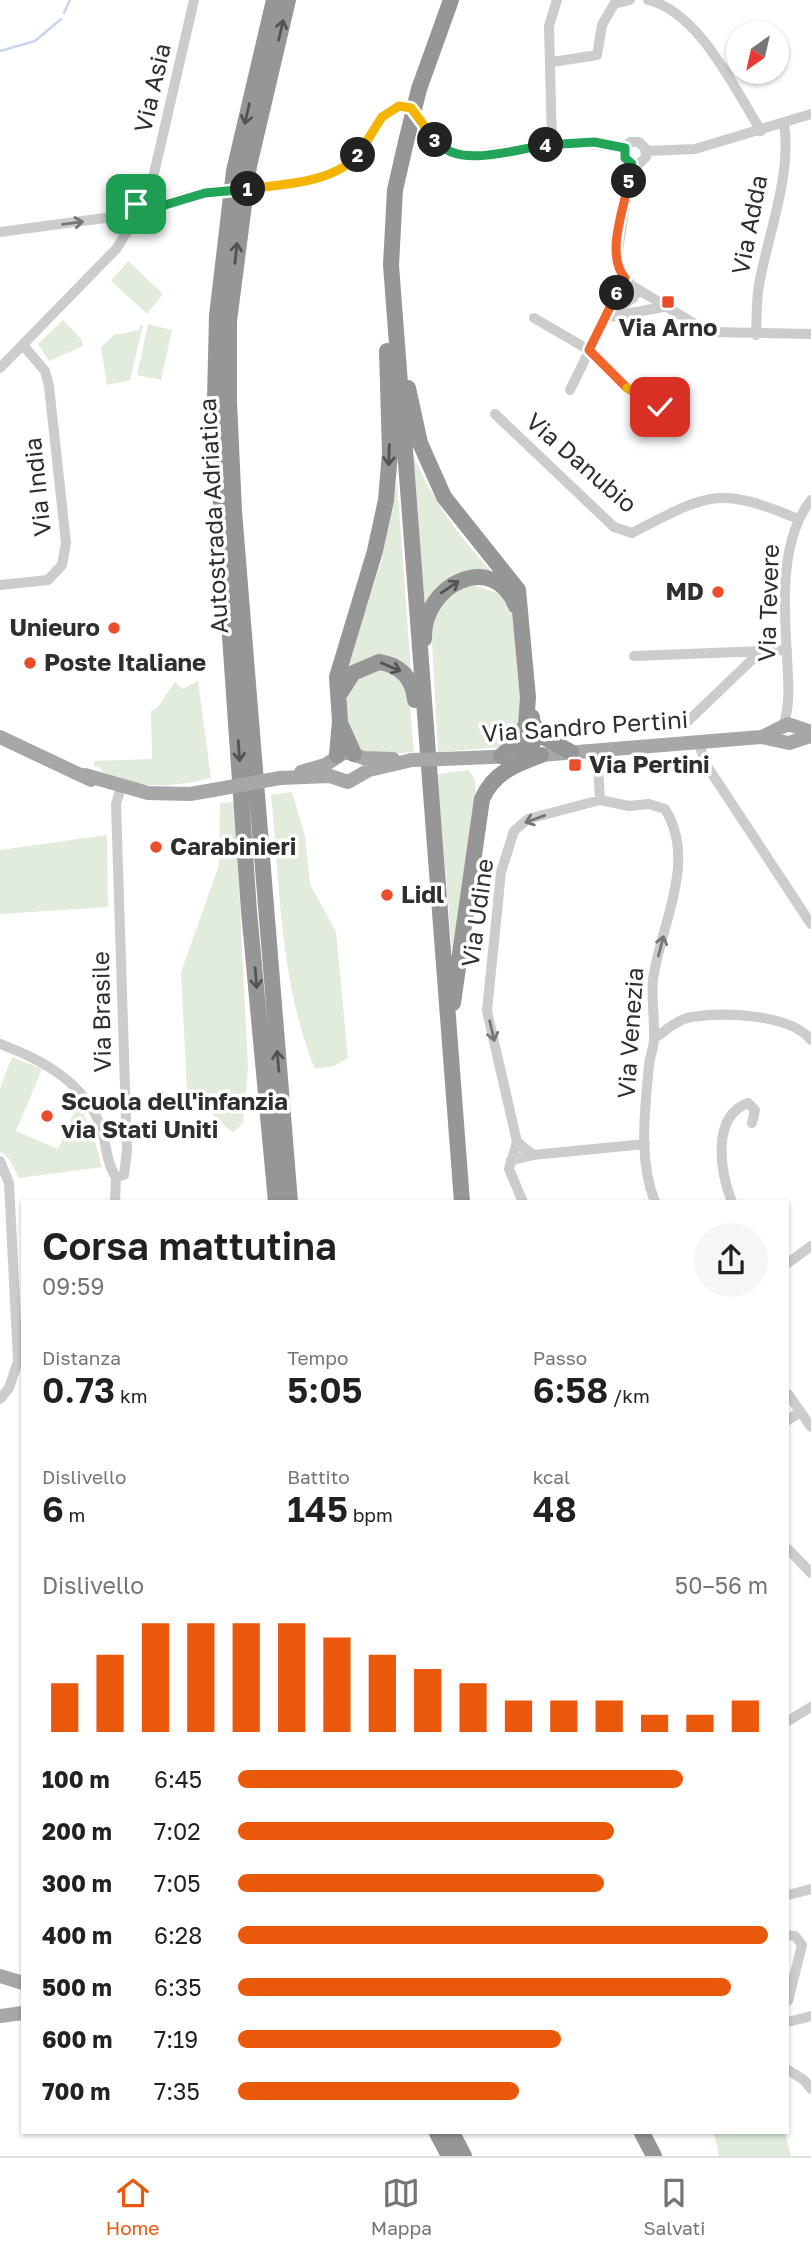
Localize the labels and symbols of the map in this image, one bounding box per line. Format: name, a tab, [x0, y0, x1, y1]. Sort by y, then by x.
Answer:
one-way arrow	[275, 19, 288, 42]
north arrow	[726, 21, 789, 84]
street label: Via Asia	[127, 40, 176, 135]
one-way arrow	[240, 102, 253, 125]
pin: 3	[418, 122, 452, 158]
pin: 4	[528, 128, 564, 162]
pin: 2	[340, 138, 376, 172]
pin: 5	[612, 164, 646, 198]
pin: 1	[230, 172, 266, 206]
street label: Via Adda	[725, 172, 772, 277]
pin	[106, 174, 166, 234]
one-way arrow	[61, 216, 84, 229]
one-way arrow	[230, 242, 243, 265]
pin: 6	[600, 276, 634, 310]
marker: Via Arno	[660, 294, 676, 310]
place label: Via Arno	[619, 312, 717, 341]
pin	[630, 377, 690, 437]
street label: Autostrada Adriatica	[192, 398, 233, 635]
street label: Via Danubio	[521, 406, 643, 518]
street label: Via India	[17, 436, 56, 538]
one-way arrow	[383, 443, 396, 466]
street label: Via Tevere	[751, 543, 784, 662]
place label: MD	[665, 576, 704, 605]
one-way arrow	[440, 580, 459, 594]
marker: MD	[710, 584, 726, 600]
place label: Unieuro	[10, 612, 100, 641]
marker: Unieuro	[106, 620, 122, 636]
place label: Poste Italiane	[44, 647, 206, 676]
marker: Poste Italiane	[22, 655, 38, 671]
one-way arrow	[380, 661, 401, 674]
street label: Via Sandro Pertini	[481, 704, 689, 747]
one-way arrow	[233, 739, 246, 762]
place label: Via Pertini	[589, 749, 710, 778]
marker: Via Pertini	[567, 757, 583, 773]
one-way arrow	[525, 814, 546, 826]
place label: Carabinieri	[170, 831, 296, 860]
marker: Carabinieri	[148, 839, 164, 855]
street label: Via Udine	[455, 857, 498, 969]
place label: Lidl	[401, 879, 444, 908]
marker: Lidl	[379, 887, 395, 903]
one-way arrow	[655, 936, 668, 958]
street label: Via Brasile	[85, 951, 116, 1073]
one-way arrow	[250, 966, 263, 989]
street label: Via Venezia	[610, 966, 649, 1100]
one-way arrow	[486, 1019, 499, 1041]
one-way arrow	[271, 1050, 284, 1073]
place label: Scuola dell'infanzia via Stati Uniti	[61, 1086, 288, 1143]
marker: Scuola dell'infanzia via Stati Uniti	[39, 1108, 55, 1124]

